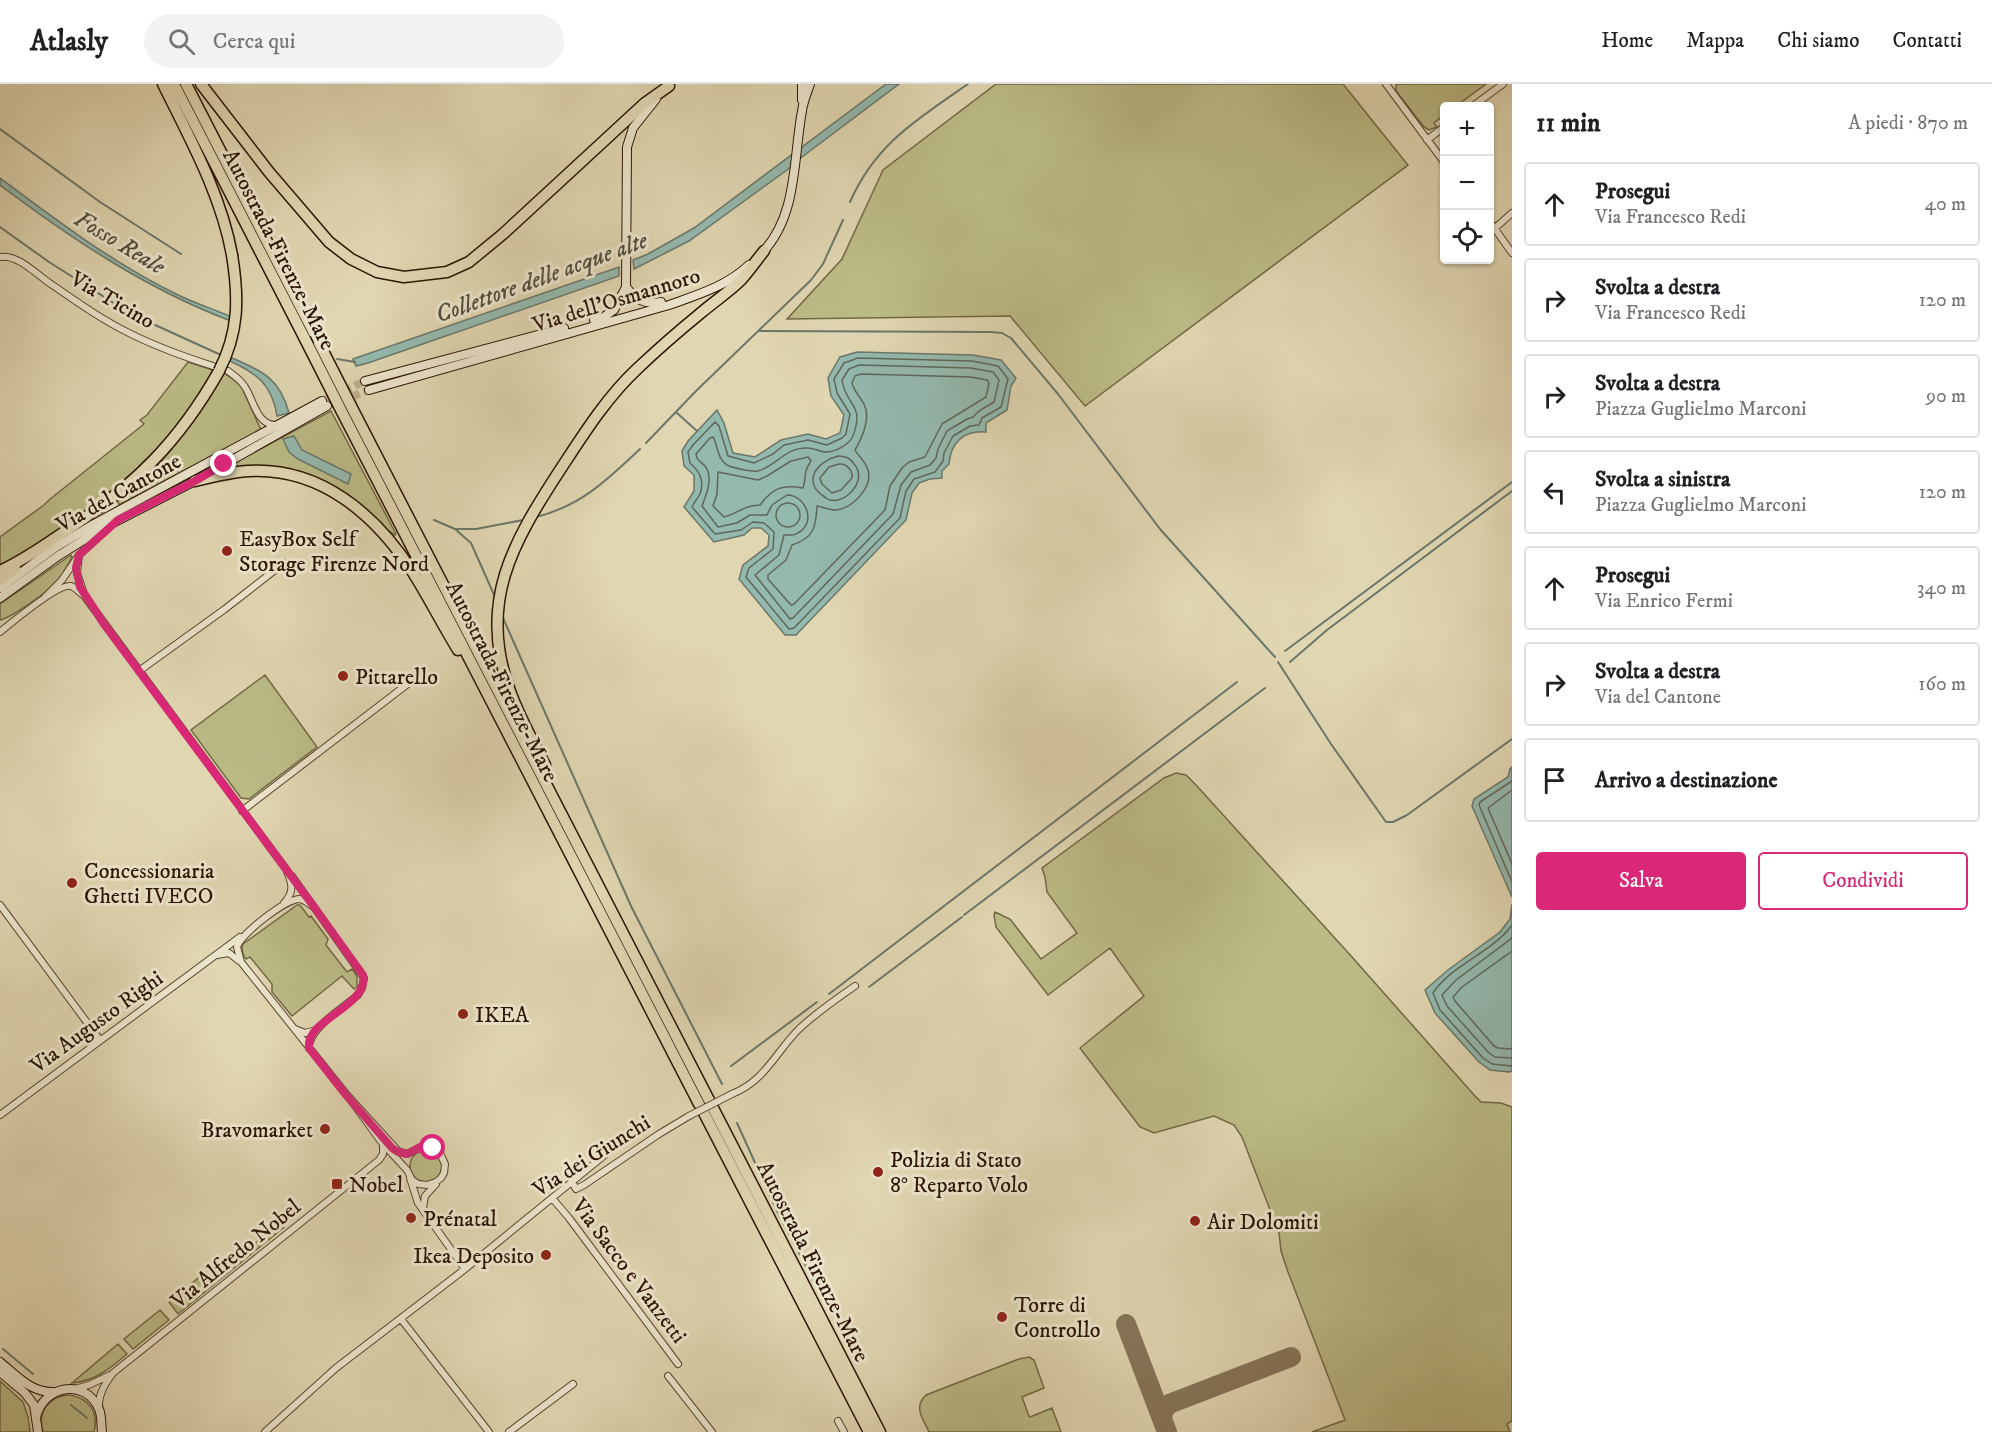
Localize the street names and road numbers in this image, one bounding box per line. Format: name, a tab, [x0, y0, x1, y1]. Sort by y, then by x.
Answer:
street label: Autostrada Firenze-Mare	[216, 145, 341, 355]
street label: Via dell'Osmannoro	[528, 262, 703, 339]
street label: Via Ticino	[64, 265, 159, 335]
street label: Via del Cantone	[51, 448, 186, 539]
street label: Autostrada Firenze-Mare	[439, 577, 564, 787]
street label: Via Augusto Righi	[24, 965, 169, 1080]
street label: Via dei Giunchi	[527, 1109, 656, 1204]
street label: Autostrada Firenze-Mare	[750, 1157, 875, 1367]
street label: Via Sacco e Vanzetti	[565, 1192, 692, 1349]
street label: Via Alfredo Nobel	[165, 1193, 307, 1315]

